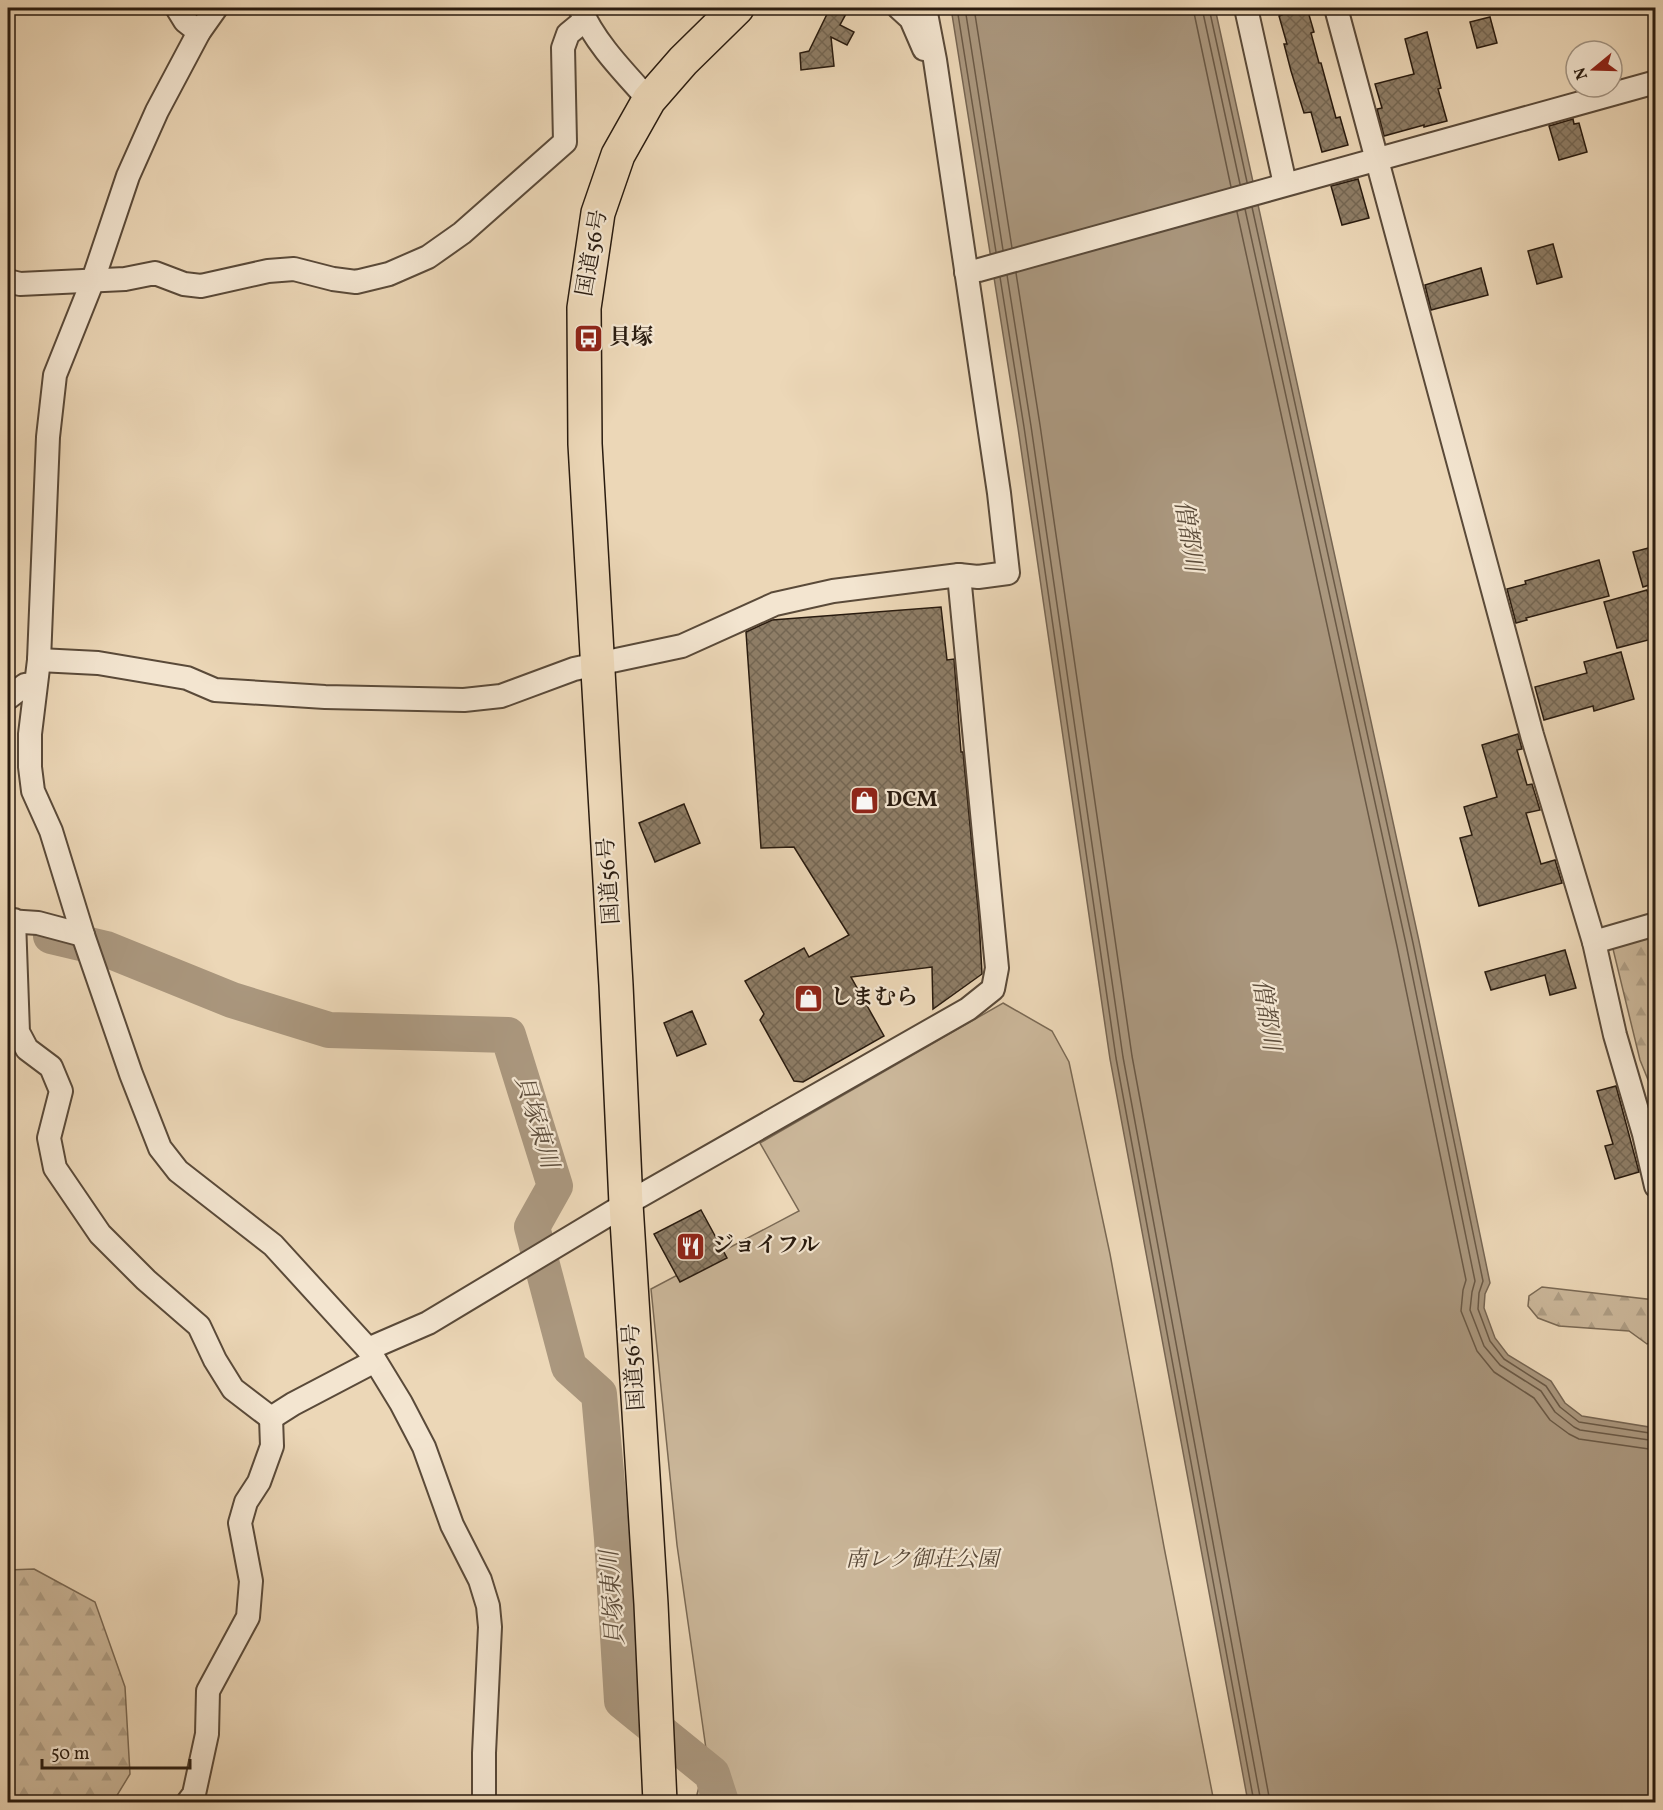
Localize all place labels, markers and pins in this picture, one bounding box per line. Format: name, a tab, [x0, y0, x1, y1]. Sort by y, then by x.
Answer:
bus stop icon: 貝塚	[572, 322, 604, 354]
place label: 貝塚	[609, 323, 653, 354]
shop icon: DCM	[849, 784, 881, 816]
place label: DCM	[886, 785, 938, 816]
shop icon: しまむら	[793, 982, 825, 1014]
place label: しまむら	[830, 983, 918, 1014]
restaurant icon: ジョイフル	[675, 1230, 707, 1262]
place label: ジョイフル	[712, 1231, 820, 1262]

